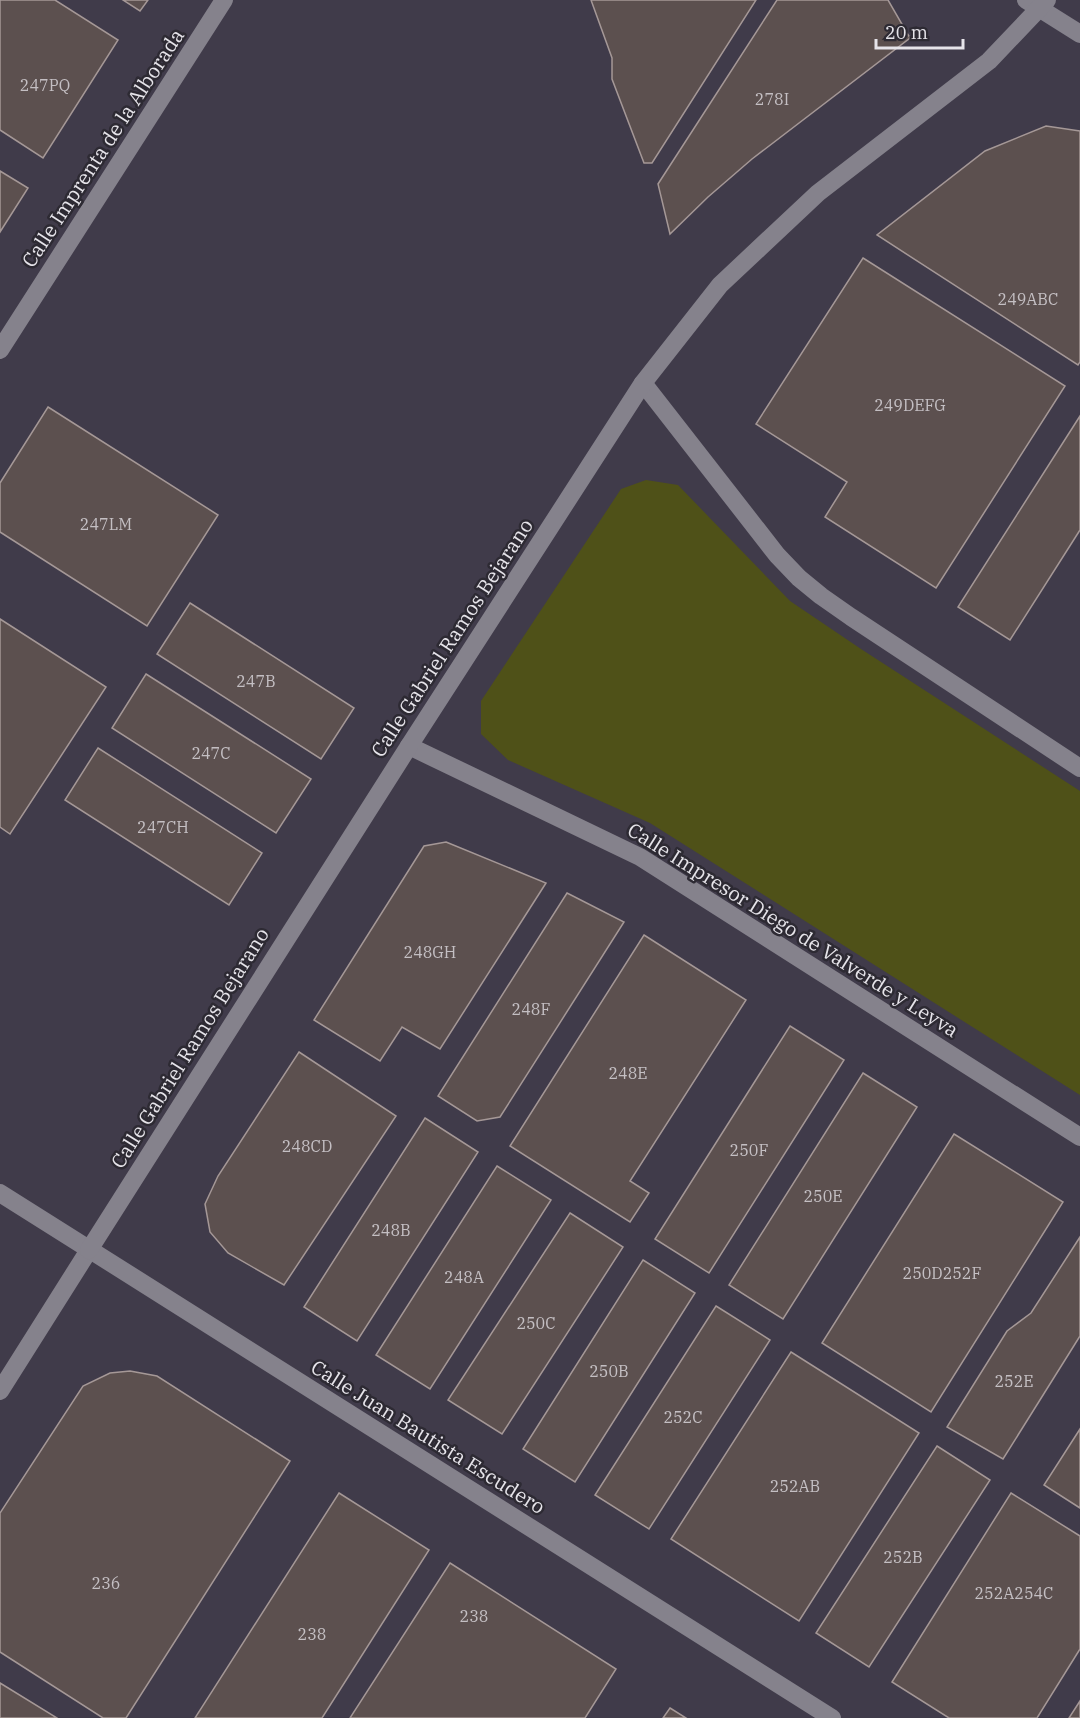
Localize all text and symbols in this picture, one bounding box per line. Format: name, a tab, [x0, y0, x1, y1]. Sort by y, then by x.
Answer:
scale bar	[876, 12, 963, 50]
text: 20 m	[885, 21, 928, 44]
street label: Calle Imprenta de la Alborada	[15, 23, 190, 272]
house number: 247PQ	[20, 75, 70, 95]
house number: 278I	[755, 89, 789, 109]
house number: 249ABC	[998, 289, 1058, 309]
house number: 249DEFG	[874, 395, 946, 415]
street label: Calle Gabriel Ramos Bejarano	[364, 513, 539, 762]
house number: 247LM	[80, 514, 132, 534]
house number: 247B	[236, 671, 276, 691]
house number: 247C	[191, 743, 231, 763]
street label: Calle Impresor Diego de Valverde y Leyva	[623, 816, 964, 1043]
house number: 247CH	[137, 817, 189, 837]
street label: Calle Gabriel Ramos Bejarano	[104, 922, 275, 1173]
house number: 248GH	[404, 942, 456, 962]
house number: 248F	[512, 999, 550, 1019]
house number: 248E	[608, 1063, 648, 1083]
house number: 248CD	[282, 1136, 332, 1156]
house number: 250F	[730, 1140, 768, 1160]
house number: 250E	[803, 1186, 843, 1206]
house number: 248B	[371, 1220, 411, 1240]
house number: 250D252F	[903, 1263, 981, 1283]
house number: 248A	[444, 1267, 484, 1287]
house number: 250C	[516, 1313, 556, 1333]
street label: Calle Juan Bautista Escudero	[306, 1353, 550, 1520]
house number: 250B	[589, 1361, 629, 1381]
house number: 252E	[994, 1371, 1034, 1391]
house number: 252C	[663, 1407, 703, 1427]
house number: 252AB	[770, 1476, 820, 1496]
house number: 252B	[883, 1547, 923, 1567]
house number: 236	[92, 1573, 120, 1593]
house number: 252A254C	[975, 1583, 1053, 1603]
house number: 238	[460, 1606, 488, 1626]
house number: 238	[298, 1624, 326, 1644]

